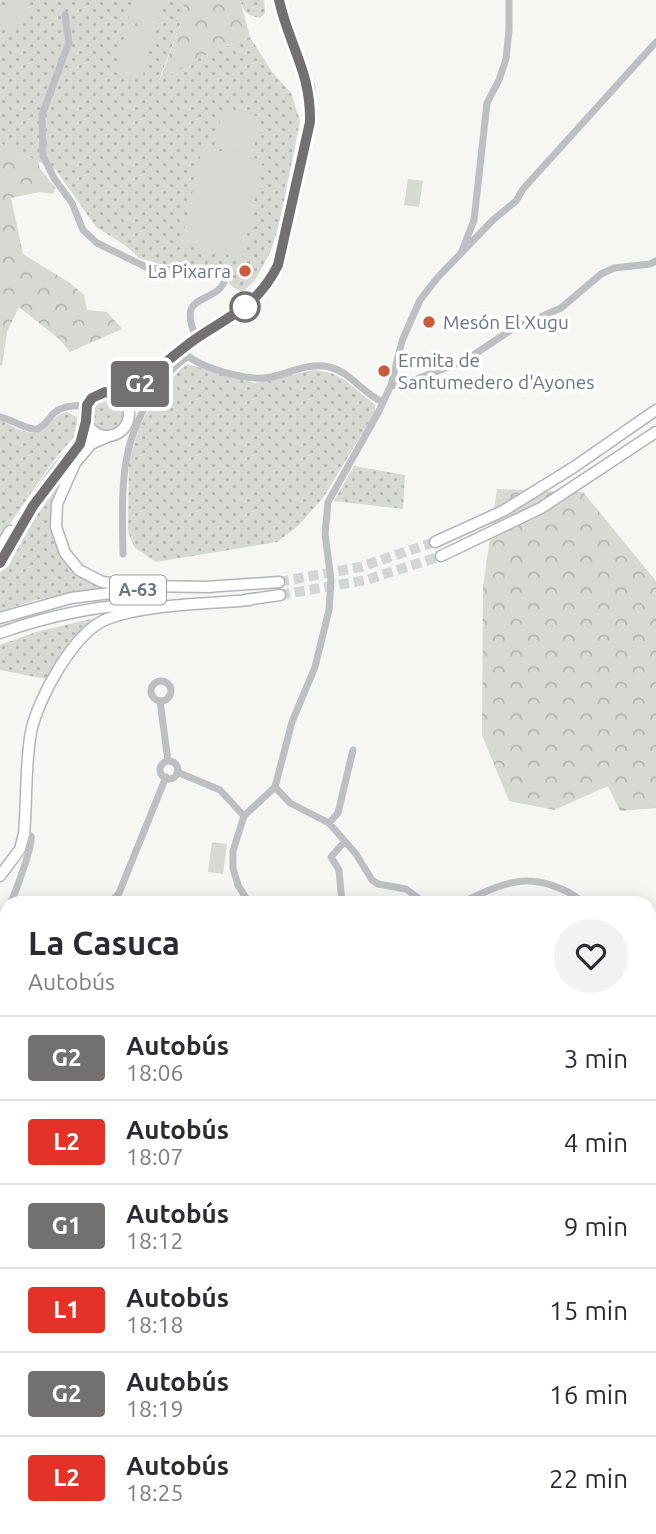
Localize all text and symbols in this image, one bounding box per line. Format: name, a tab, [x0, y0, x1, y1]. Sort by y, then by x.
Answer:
place label: La Pixarra	[148, 260, 231, 282]
marker: La Pixarra	[237, 263, 253, 279]
unlabelled marker	[230, 292, 260, 322]
place label: Mesón El Xugu	[443, 311, 569, 333]
marker: Mesón El Xugu	[421, 314, 437, 330]
place label: Ermita de Santumedero d'Ayones	[398, 349, 595, 393]
line badge: G2	[108, 361, 172, 407]
marker: Ermita de Santumedero d'Ayones	[376, 363, 392, 379]
text: G2	[125, 370, 155, 397]
road number: A-63	[110, 576, 166, 604]
button: heart	[554, 919, 628, 993]
text: La Casuca	[28, 924, 180, 961]
text: Autobús	[28, 969, 115, 994]
text: Autobús	[126, 1031, 229, 1060]
text: G2	[51, 1044, 82, 1071]
text: 3 min	[564, 1044, 628, 1073]
text: 18:06	[126, 1060, 184, 1085]
text: Autobús	[126, 1115, 229, 1144]
text: L2	[53, 1128, 80, 1155]
text: 4 min	[564, 1128, 628, 1157]
text: 18:07	[126, 1144, 184, 1169]
text: Autobús	[126, 1199, 229, 1228]
text: G1	[51, 1212, 82, 1239]
text: 9 min	[564, 1212, 628, 1241]
text: 18:12	[126, 1228, 184, 1253]
text: Autobús	[126, 1283, 229, 1312]
text: L1	[53, 1296, 80, 1323]
text: 15 min	[549, 1296, 628, 1325]
text: 18:18	[126, 1312, 184, 1337]
text: Autobús	[126, 1367, 229, 1396]
text: G2	[51, 1380, 82, 1407]
text: 16 min	[549, 1380, 628, 1409]
text: 18:19	[126, 1396, 184, 1421]
text: Autobús	[126, 1451, 229, 1480]
text: L2	[53, 1464, 80, 1491]
text: 22 min	[549, 1464, 628, 1493]
text: 18:25	[126, 1480, 184, 1505]

